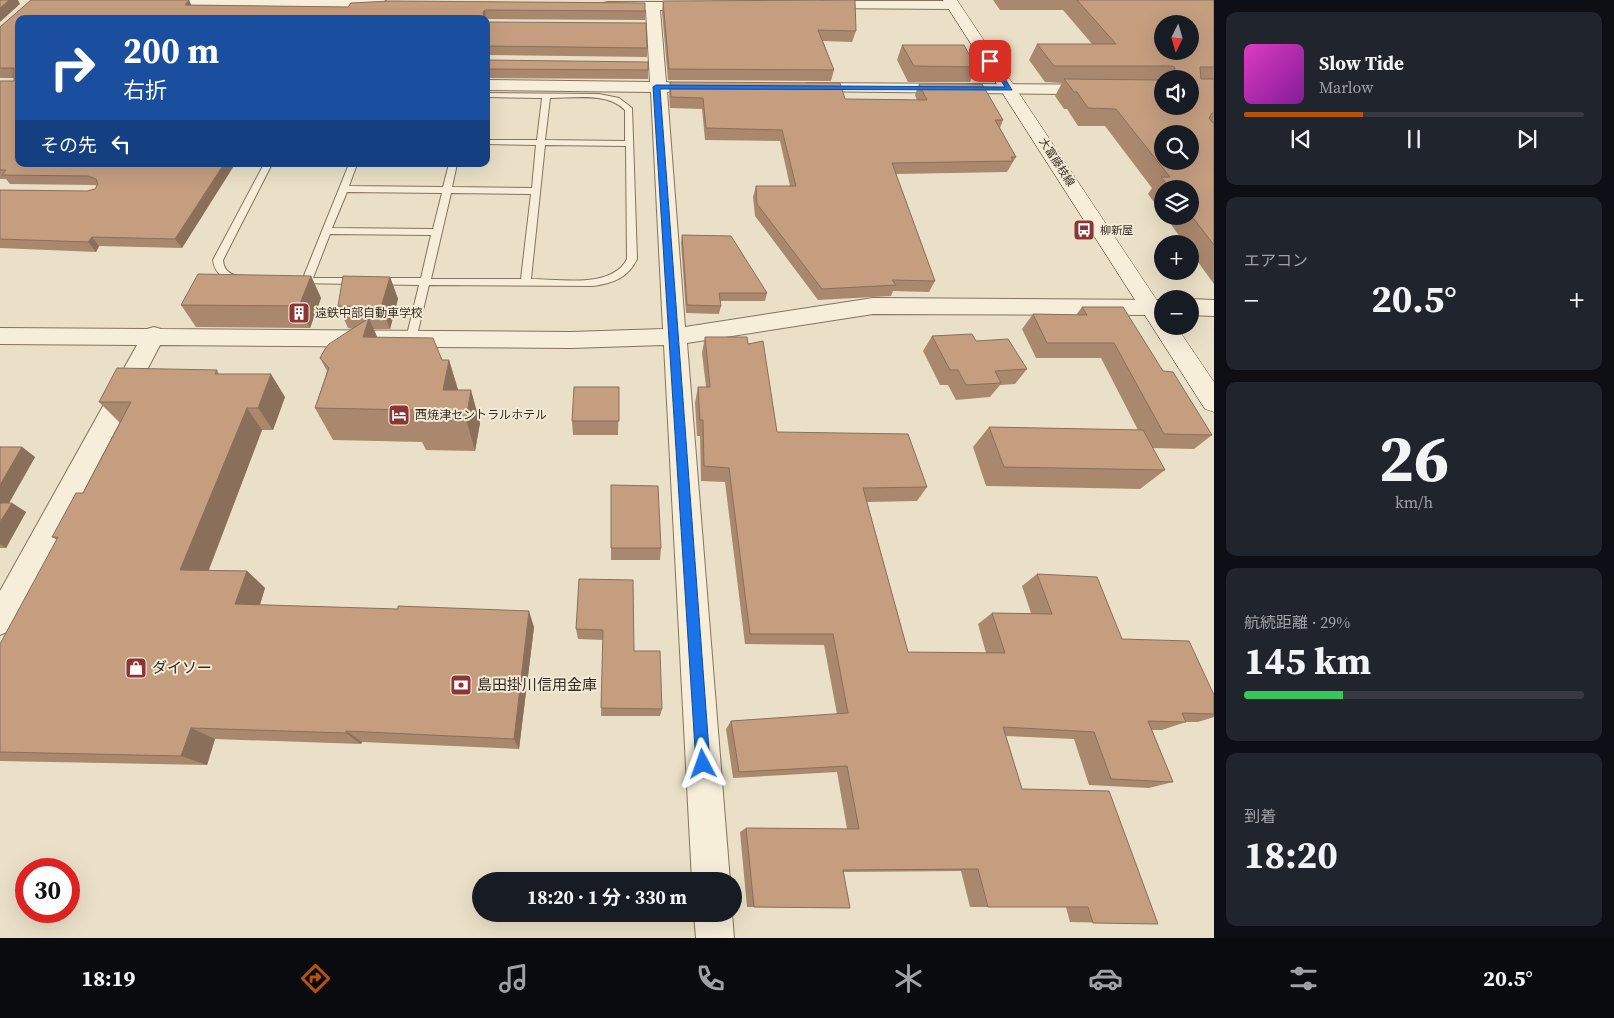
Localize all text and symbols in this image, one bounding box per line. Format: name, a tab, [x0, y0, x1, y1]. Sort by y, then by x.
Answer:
north arrow	[1154, 15, 1199, 60]
map controls	[1154, 15, 1199, 335]
text: 200 m	[123, 27, 219, 75]
icon: right	[40, 35, 105, 100]
pin	[969, 40, 1011, 82]
icon: arrive	[976, 47, 1004, 75]
text: Slow Tide	[1319, 50, 1404, 76]
button: sound	[1154, 70, 1199, 115]
text: 右折	[123, 75, 167, 105]
text: Marlow	[1319, 76, 1374, 98]
button: search	[1154, 125, 1199, 170]
icon: previous	[1287, 125, 1315, 153]
icon: pause	[1400, 125, 1428, 153]
icon: next	[1513, 125, 1541, 153]
icon: left	[107, 130, 135, 158]
text: その先	[40, 132, 97, 158]
street label: 大富藤枝線	[1035, 135, 1078, 189]
button: layers	[1154, 180, 1199, 225]
bus stop icon: 柳新屋	[1072, 218, 1096, 242]
place label: 柳新屋	[1100, 223, 1133, 238]
button: +	[1154, 235, 1199, 280]
text: エアコン	[1244, 249, 1308, 271]
text: 20.5°	[1371, 273, 1457, 325]
text: −	[1244, 281, 1259, 319]
text: +	[1569, 281, 1584, 319]
button: −	[1154, 290, 1199, 335]
building icon: 遠鉄中部自動車学校	[287, 301, 311, 325]
place label: 遠鉄中部自動車学校	[315, 305, 423, 321]
hotel icon: 西焼津セントラルホテル	[387, 403, 411, 427]
place label: 西焼津セントラルホテル	[415, 407, 547, 423]
text: 26	[1379, 414, 1449, 503]
text: km/h	[1395, 491, 1433, 513]
text: 航続距離 · 29%	[1244, 611, 1350, 633]
text: 145 km	[1244, 635, 1371, 687]
shop icon: ダイソー	[124, 656, 148, 680]
place label: ダイソー	[152, 657, 212, 678]
bank icon: 島田掛川信用金庫	[449, 673, 473, 697]
place label: 島田掛川信用金庫	[477, 674, 597, 695]
position arrow	[676, 737, 728, 789]
text: 到着	[1244, 805, 1276, 827]
text: 18:20	[1244, 829, 1338, 881]
speed limit sign: 30	[15, 858, 80, 923]
text: 18:20 · 1 分 · 330 m	[527, 884, 687, 910]
icon: directions	[298, 961, 333, 996]
icon: music	[496, 961, 531, 996]
icon: phone	[693, 961, 728, 996]
icon: climate	[891, 961, 926, 996]
icon: car	[1088, 961, 1123, 996]
icon: filters	[1286, 961, 1321, 996]
text: 18:19	[81, 963, 136, 993]
text: 20.5°	[1483, 963, 1533, 993]

